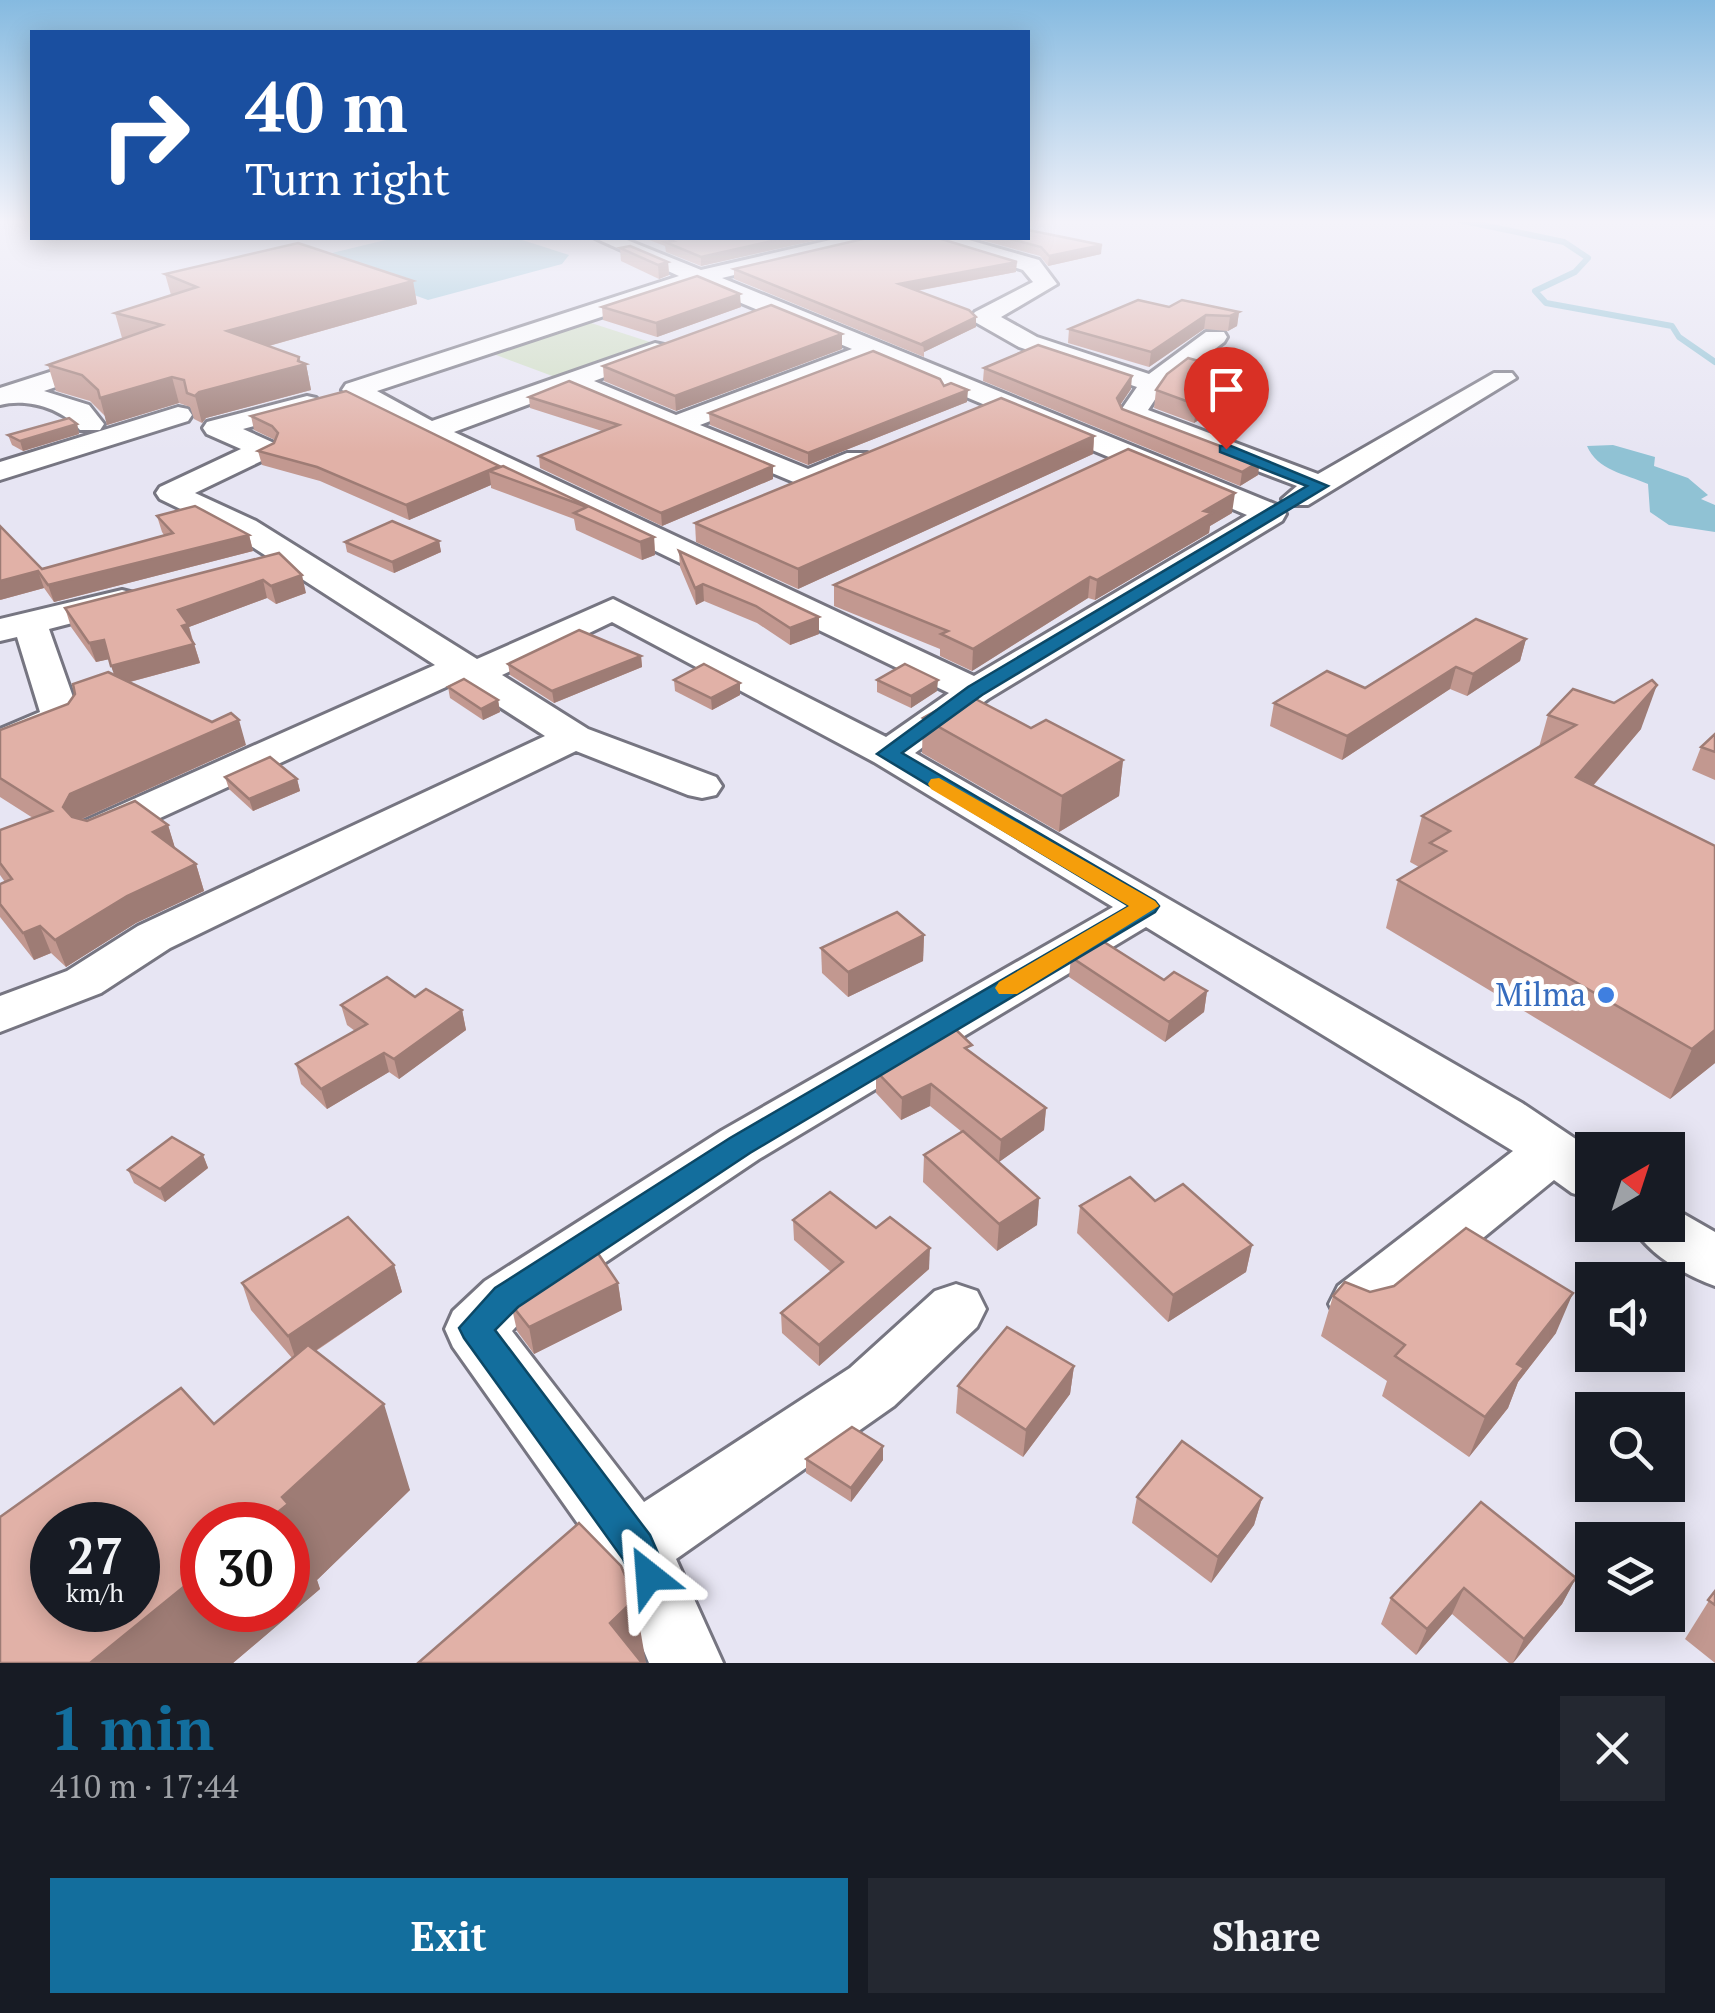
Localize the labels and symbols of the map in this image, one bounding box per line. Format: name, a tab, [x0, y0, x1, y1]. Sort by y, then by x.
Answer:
pin	[1184, 347, 1269, 450]
place label: Milma	[1495, 973, 1586, 1015]
marker: Milma	[1595, 984, 1617, 1006]
north arrow	[1575, 1132, 1685, 1242]
speed limit sign: 30	[180, 1502, 310, 1632]
position arrow	[597, 1524, 701, 1628]

